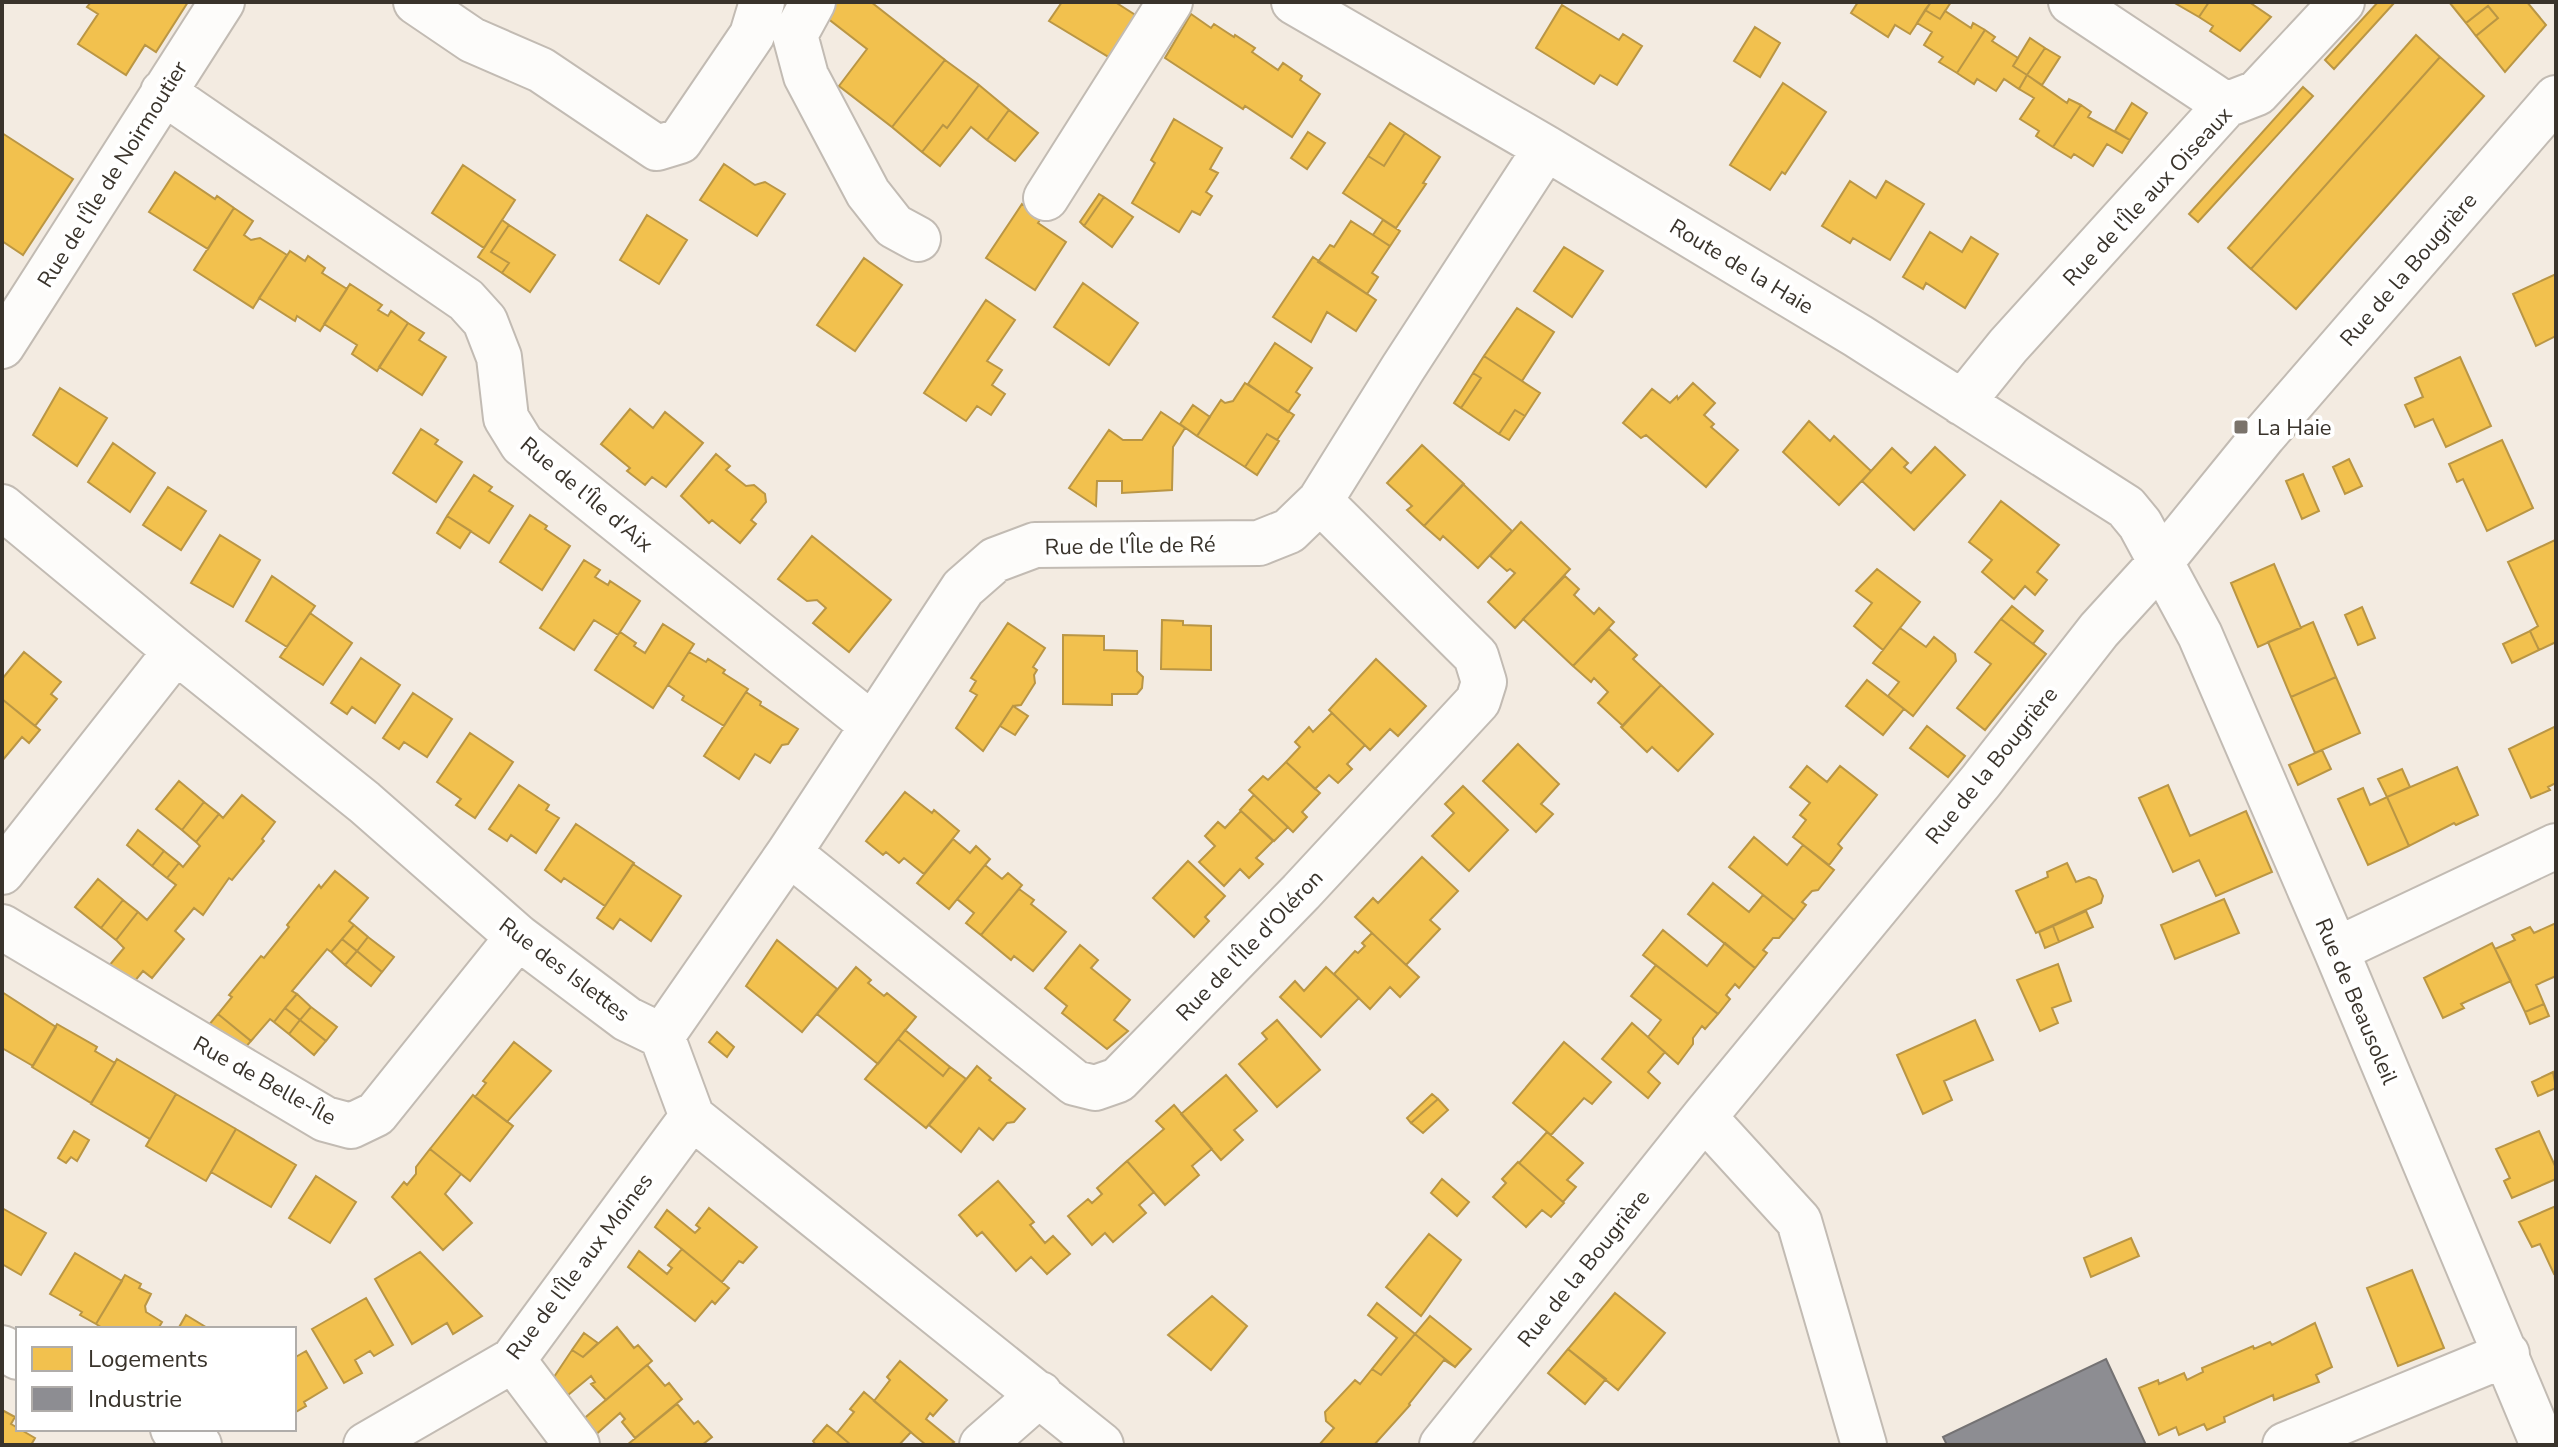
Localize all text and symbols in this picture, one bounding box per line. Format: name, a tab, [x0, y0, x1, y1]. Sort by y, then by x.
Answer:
street label: Rue de l'Île de Noirmoutier	[31, 55, 195, 294]
street label: Rue de l'Île aux Oiseaux	[2056, 100, 2239, 293]
street label: Rue de la Bougrière	[2334, 186, 2484, 353]
street label: Route de la Haie	[1664, 212, 1819, 322]
place label: La Haie	[2257, 413, 2331, 443]
marker: La Haie	[2232, 418, 2250, 436]
street label: Rue de l'Île d'Aix	[514, 430, 660, 560]
street label: Rue de l'Île de Ré	[1044, 530, 1216, 562]
street label: Rue de la Bougrière	[1919, 680, 2065, 851]
street label: Rue de l'Île d'Oléron	[1170, 863, 1330, 1028]
street label: Rue des Islettes	[493, 911, 636, 1029]
street label: Rue de Beausoleil	[2308, 914, 2405, 1089]
street label: Rue de Belle-Île	[188, 1029, 341, 1133]
street label: Rue de l'Île aux Moines	[500, 1167, 660, 1366]
street label: Rue de la Bougrière	[1511, 1183, 1657, 1354]
legend	[16, 1327, 296, 1431]
text: Logements	[88, 1343, 208, 1375]
text: Industrie	[88, 1383, 182, 1415]

